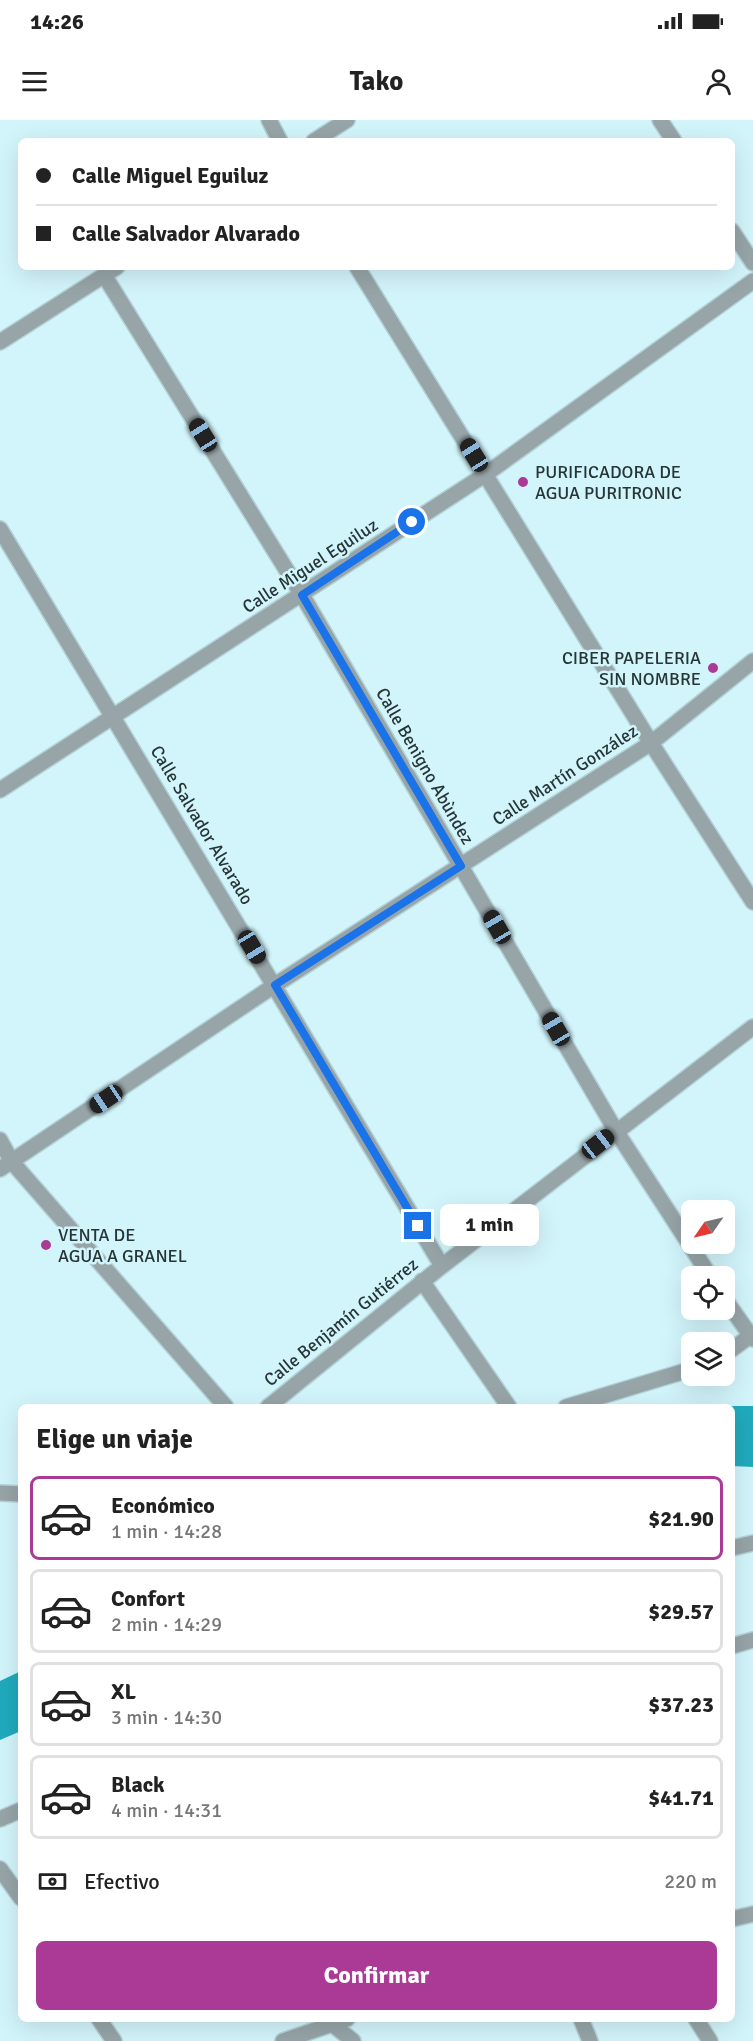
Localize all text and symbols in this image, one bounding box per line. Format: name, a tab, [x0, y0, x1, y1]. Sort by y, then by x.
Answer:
text: 14:26	[30, 8, 84, 35]
icon: menu	[18, 65, 51, 98]
text: Tako	[350, 65, 403, 98]
icon: person	[702, 65, 735, 98]
text: Calle Miguel Eguiluz	[72, 162, 268, 189]
text: Calle Salvador Alvarado	[72, 220, 300, 247]
car	[186, 415, 220, 455]
car	[457, 435, 491, 475]
place label: PURIFICADORA DE AGUA PURITRONIC	[535, 461, 682, 504]
marker: PURIFICADORA DE AGUA PURITRONIC	[516, 475, 530, 489]
route start	[398, 508, 425, 535]
street label: Calle Miguel Eguiluz	[238, 514, 382, 618]
place label: CIBER PAPELERIA SIN NOMBRE	[562, 647, 701, 690]
marker: CIBER PAPELERIA SIN NOMBRE	[706, 661, 720, 675]
street label: Calle Benigno Abùndez	[371, 684, 479, 848]
street label: Calle Martín González	[488, 720, 642, 830]
street label: Calle Salvador Alvarado	[146, 741, 258, 909]
car	[480, 907, 514, 947]
car	[235, 927, 269, 967]
car	[539, 1009, 573, 1049]
car	[86, 1081, 126, 1117]
car	[578, 1126, 618, 1162]
north arrow	[681, 1200, 735, 1254]
map controls	[681, 1200, 735, 1386]
callout: 1 min	[439, 1205, 538, 1247]
route end	[404, 1212, 431, 1239]
text: 1 min	[465, 1212, 514, 1237]
place label: VENTA DE AGUA A GRANEL	[58, 1224, 187, 1267]
marker: VENTA DE AGUA A GRANEL	[39, 1238, 53, 1252]
street label: Calle Benjamín Gutiérrez	[260, 1253, 422, 1391]
button: locate	[681, 1266, 735, 1320]
button: layers	[681, 1332, 735, 1386]
text: Elige un viaje	[36, 1423, 193, 1456]
icon: car	[39, 1491, 93, 1545]
text: Económico	[111, 1492, 215, 1519]
text: $21.90	[648, 1505, 714, 1532]
text: 1 min · 14:28	[111, 1519, 222, 1544]
icon: car	[39, 1584, 93, 1638]
text: Confort	[111, 1585, 185, 1612]
text: $29.57	[648, 1598, 714, 1625]
text: 2 min · 14:29	[111, 1612, 222, 1637]
icon: car	[39, 1677, 93, 1731]
text: XL	[111, 1678, 136, 1705]
text: $37.23	[648, 1691, 714, 1718]
text: 3 min · 14:30	[111, 1705, 222, 1730]
icon: car	[39, 1770, 93, 1824]
text: Black	[111, 1771, 165, 1798]
text: $41.71	[648, 1784, 714, 1811]
text: 4 min · 14:31	[111, 1798, 222, 1823]
icon: cash	[36, 1865, 69, 1898]
text: Efectivo	[84, 1868, 160, 1895]
text: 220 m	[664, 1869, 717, 1894]
button: Confirmar	[36, 1941, 717, 2010]

